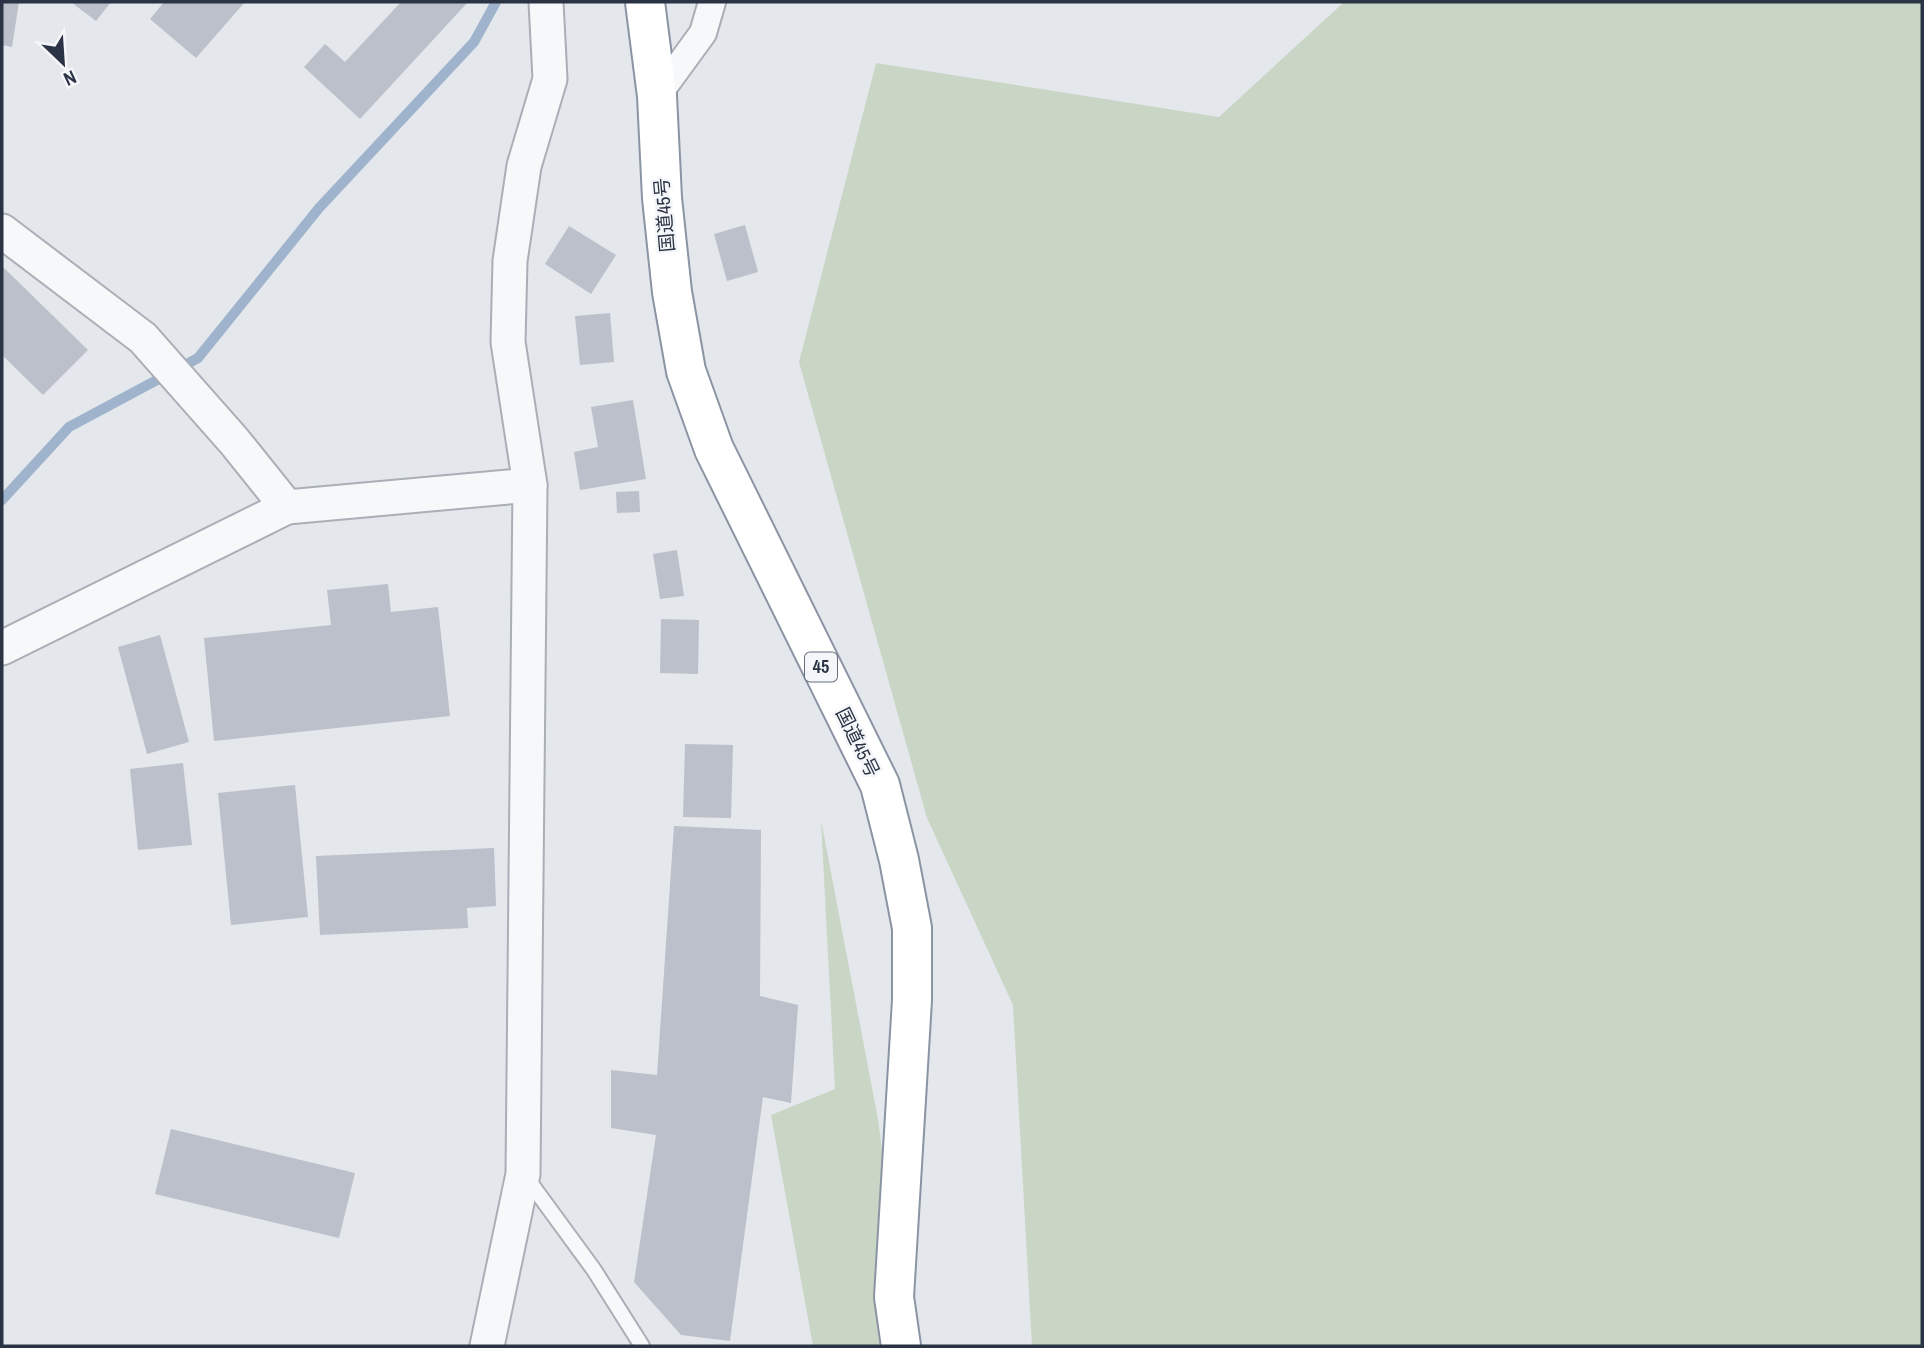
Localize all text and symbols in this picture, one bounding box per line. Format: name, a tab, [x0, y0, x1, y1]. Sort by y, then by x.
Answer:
north arrow	[28, 28, 98, 98]
text: N	[60, 64, 81, 93]
street label: 国道45号	[648, 177, 680, 253]
road number: 45	[805, 652, 837, 682]
street label: 国道45号	[830, 703, 886, 781]

